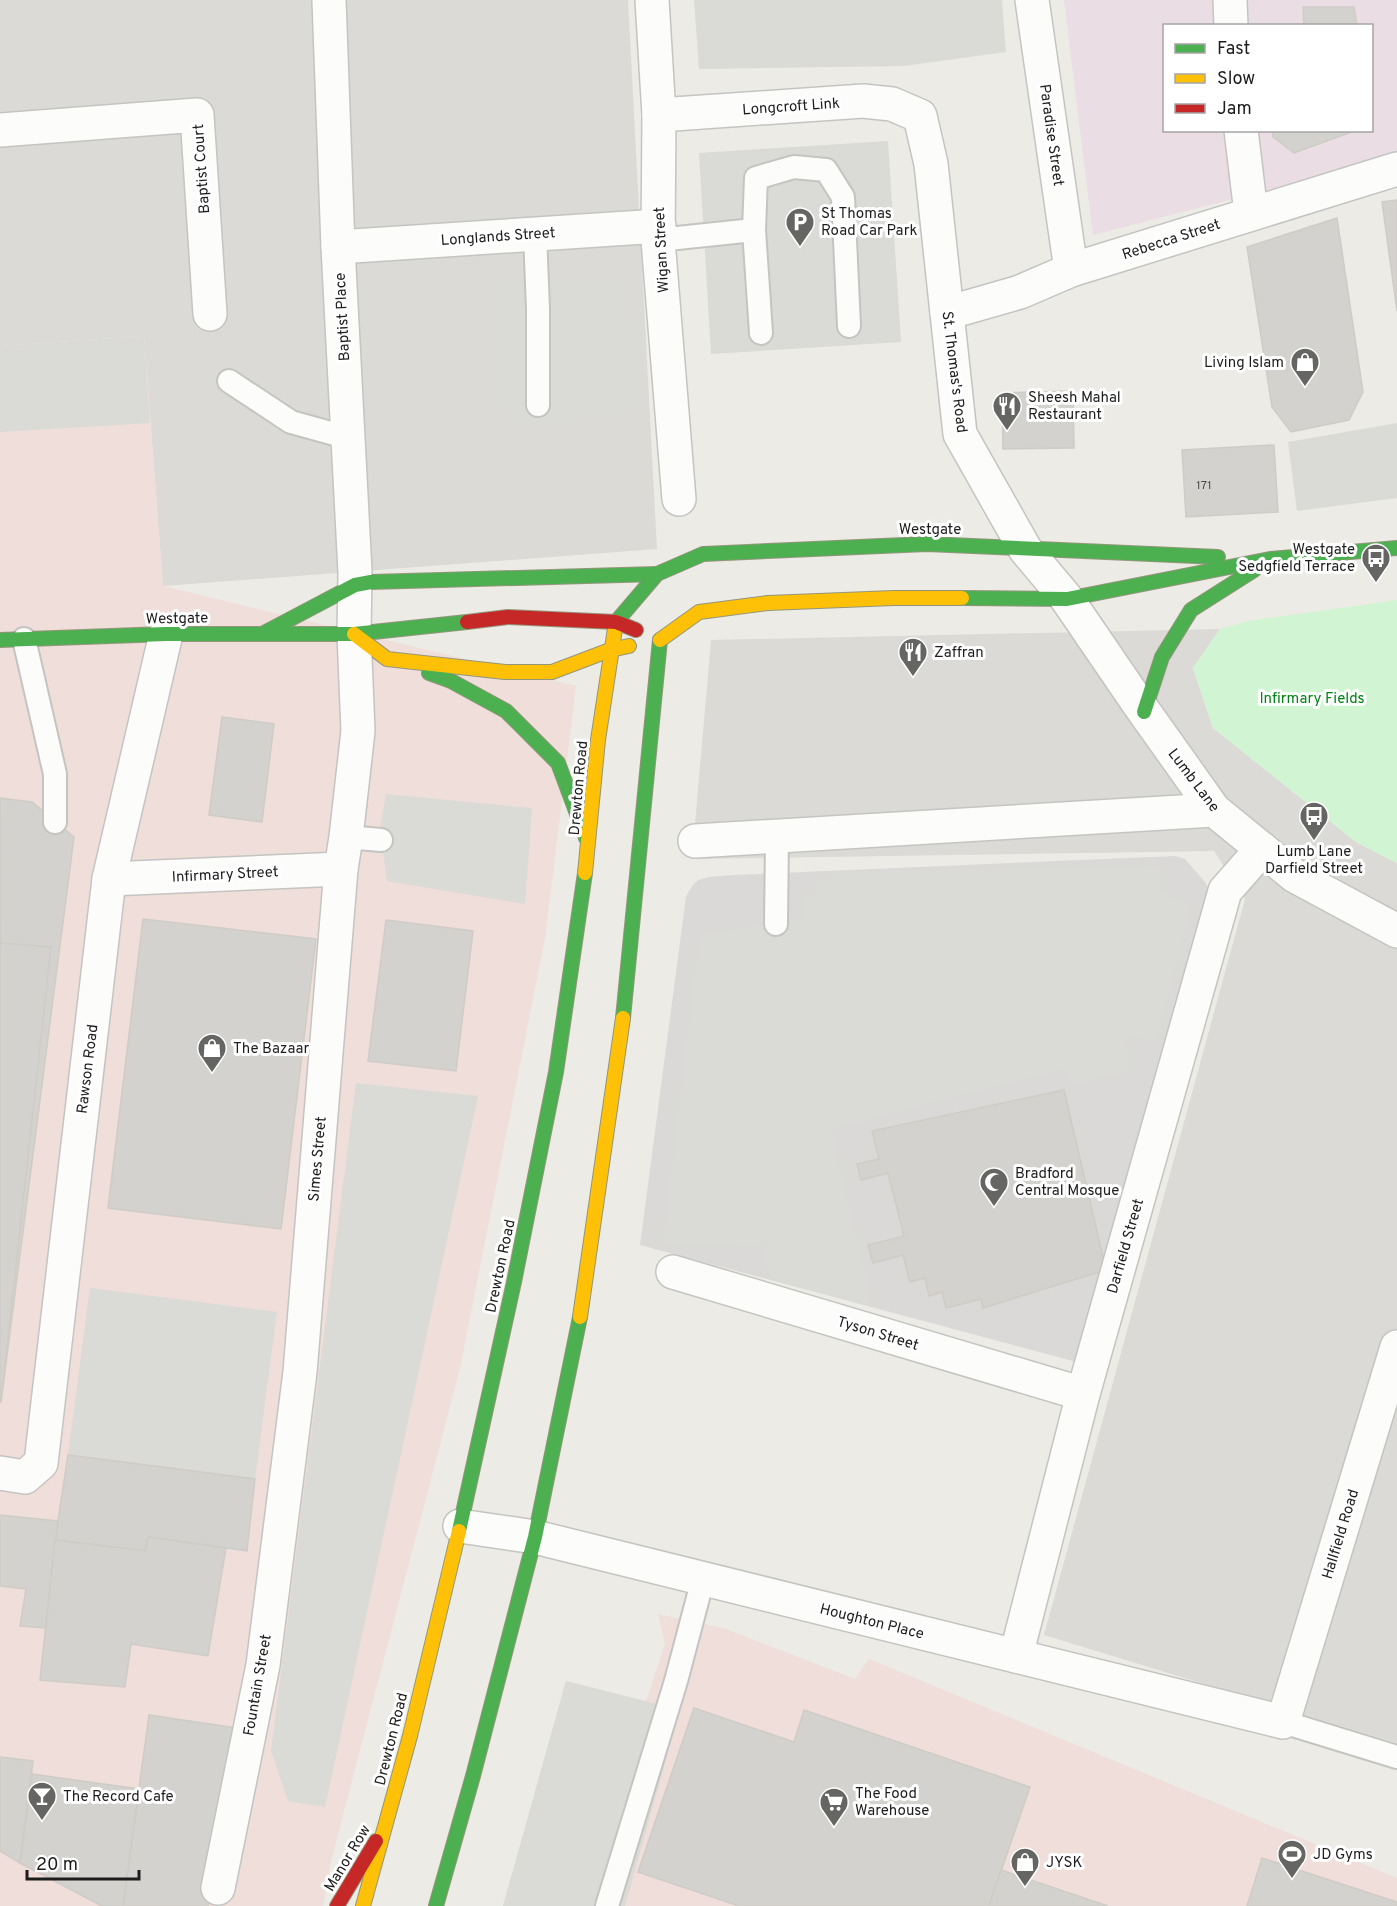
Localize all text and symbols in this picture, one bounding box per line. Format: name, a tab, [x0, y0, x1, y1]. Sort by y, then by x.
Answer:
legend	[1163, 24, 1373, 132]
text: Fast	[1217, 38, 1250, 61]
text: Slow	[1217, 68, 1255, 91]
street label: Paradise Street	[1034, 83, 1067, 187]
street label: Longcroft Link	[742, 95, 841, 120]
text: Jam	[1217, 98, 1252, 121]
street label: Baptist Court	[190, 123, 215, 214]
place label: St Thomas Road Car Park	[821, 205, 917, 241]
street label: Wigan Street	[651, 206, 674, 294]
parking icon: St Thomas Road Car Park	[784, 206, 816, 248]
street label: Rebecca Street	[1120, 216, 1223, 265]
street label: Longlands Street	[440, 224, 556, 251]
street label: Baptist Place	[332, 272, 355, 362]
street label: St. Thomas's Road	[937, 310, 970, 434]
shop icon: Living Islam	[1289, 346, 1321, 388]
place label: Living Islam	[1204, 354, 1284, 373]
place label: Sheesh Mahal Restaurant	[1028, 389, 1121, 425]
restaurant icon: Sheesh Mahal Restaurant	[991, 390, 1023, 432]
house number: 171	[1196, 478, 1212, 494]
street label: Westgate	[899, 521, 961, 540]
place label: Westgate Sedgfield Terrace	[1238, 541, 1355, 577]
bus stop icon: Westgate Sedgfield Terrace	[1360, 542, 1392, 584]
street label: Westgate	[146, 609, 208, 630]
restaurant icon: Zaffran	[897, 636, 929, 678]
place label: Zaffran	[934, 644, 984, 663]
park label: Infirmary Fields	[1259, 690, 1365, 709]
street label: Drewton Road	[566, 740, 593, 836]
street label: Lumb Lane	[1163, 745, 1223, 816]
bus stop icon: Lumb Lane Darfield Street	[1298, 800, 1330, 842]
place label: Lumb Lane Darfield Street	[1265, 843, 1363, 879]
street label: Infirmary Street	[171, 863, 279, 888]
street label: Rawson Road	[74, 1023, 103, 1115]
shop icon: The Bazaar	[196, 1032, 228, 1074]
place label: The Bazaar	[233, 1040, 309, 1059]
street label: Simes Street	[305, 1116, 332, 1203]
place label: Bradford Central Mosque	[1015, 1165, 1119, 1201]
mosque icon: Bradford Central Mosque	[978, 1166, 1010, 1208]
street label: Darfield Street	[1104, 1197, 1149, 1296]
street label: Drewton Road	[482, 1218, 521, 1315]
street label: Tyson Street	[835, 1313, 921, 1356]
street label: Hallfield Road	[1319, 1487, 1364, 1582]
street label: Houghton Place	[817, 1600, 926, 1645]
street label: Fountain Street	[240, 1633, 277, 1738]
street label: Drewton Road	[372, 1691, 413, 1788]
bar icon: The Record Cafe	[26, 1780, 58, 1822]
place label: The Food Warehouse	[855, 1785, 929, 1821]
supermarket icon: The Food Warehouse	[818, 1786, 850, 1828]
place label: The Record Cafe	[63, 1788, 174, 1807]
street label: Manor Row	[321, 1822, 376, 1896]
sports icon: JD Gyms	[1276, 1838, 1308, 1880]
scale bar	[27, 1843, 140, 1881]
shop icon: JYSK	[1009, 1846, 1041, 1888]
place label: JD Gyms	[1313, 1846, 1373, 1865]
text: 20 m	[36, 1854, 78, 1877]
place label: JYSK	[1046, 1854, 1082, 1873]

